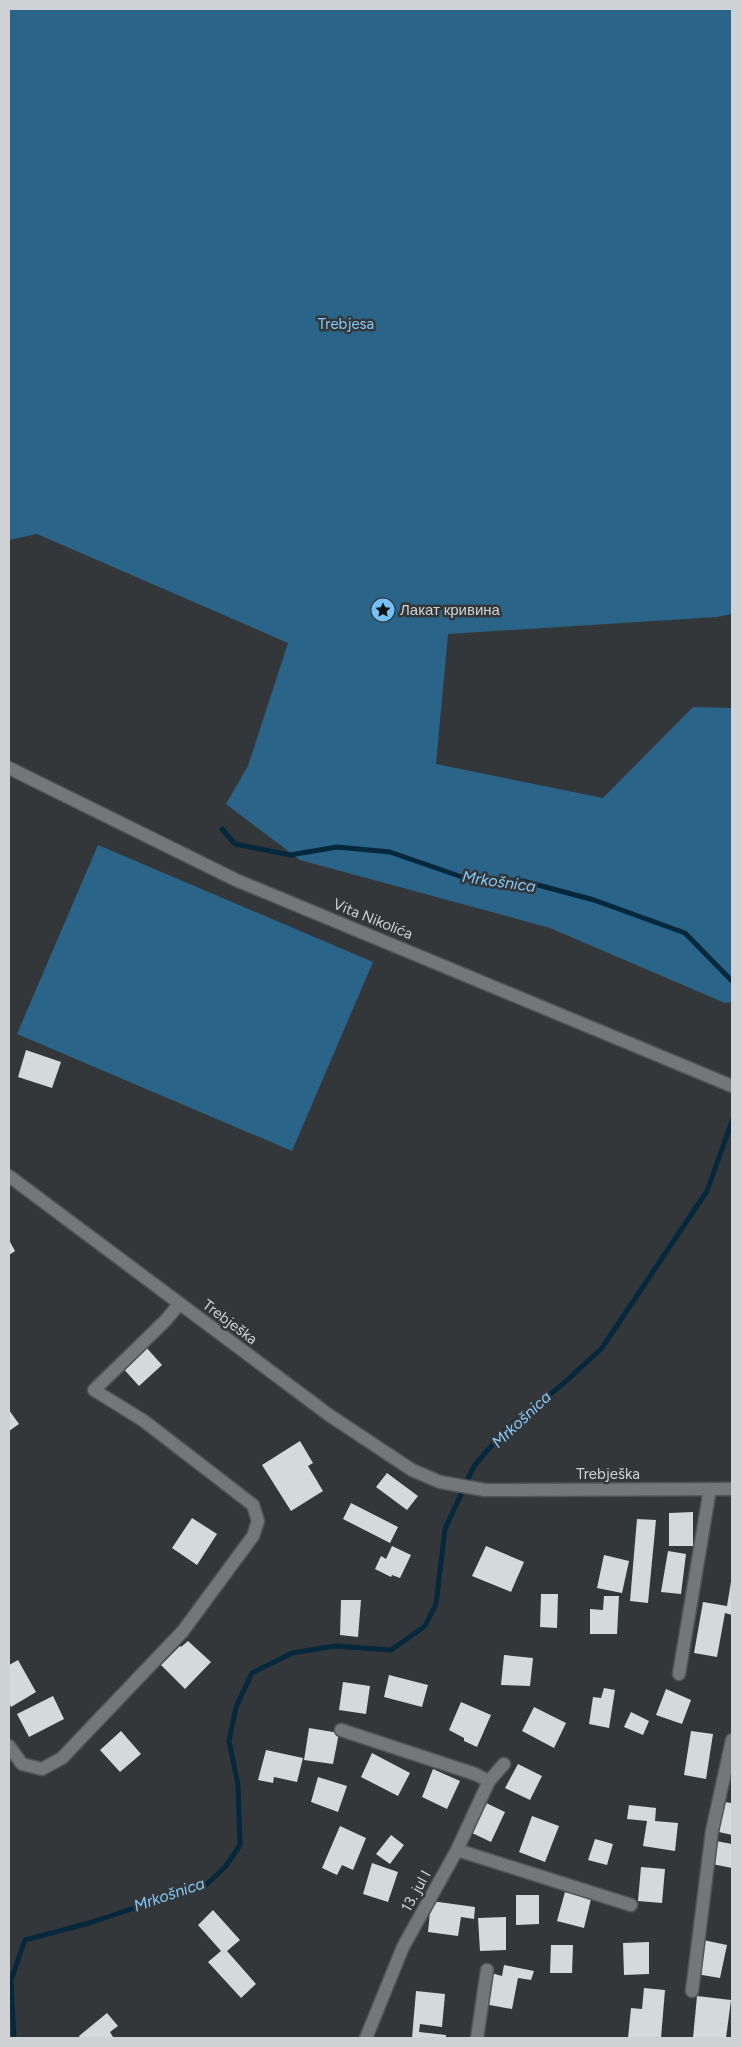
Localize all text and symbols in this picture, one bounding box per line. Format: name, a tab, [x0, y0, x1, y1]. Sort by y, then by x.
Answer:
park label: Trebjesa	[318, 315, 374, 333]
place icon: Лакат кривина	[370, 597, 396, 623]
place label: Лакат кривина	[400, 601, 501, 619]
water label: Mrkošnica	[461, 867, 537, 896]
street label: Vita Nikolića	[331, 895, 415, 943]
street label: Trebješka	[199, 1296, 261, 1348]
water label: Mrkošnica	[488, 1387, 555, 1452]
street label: Trebješka	[576, 1465, 640, 1483]
street label: 13. jul I	[397, 1867, 435, 1915]
water label: Mrkošnica	[131, 1873, 207, 1916]

